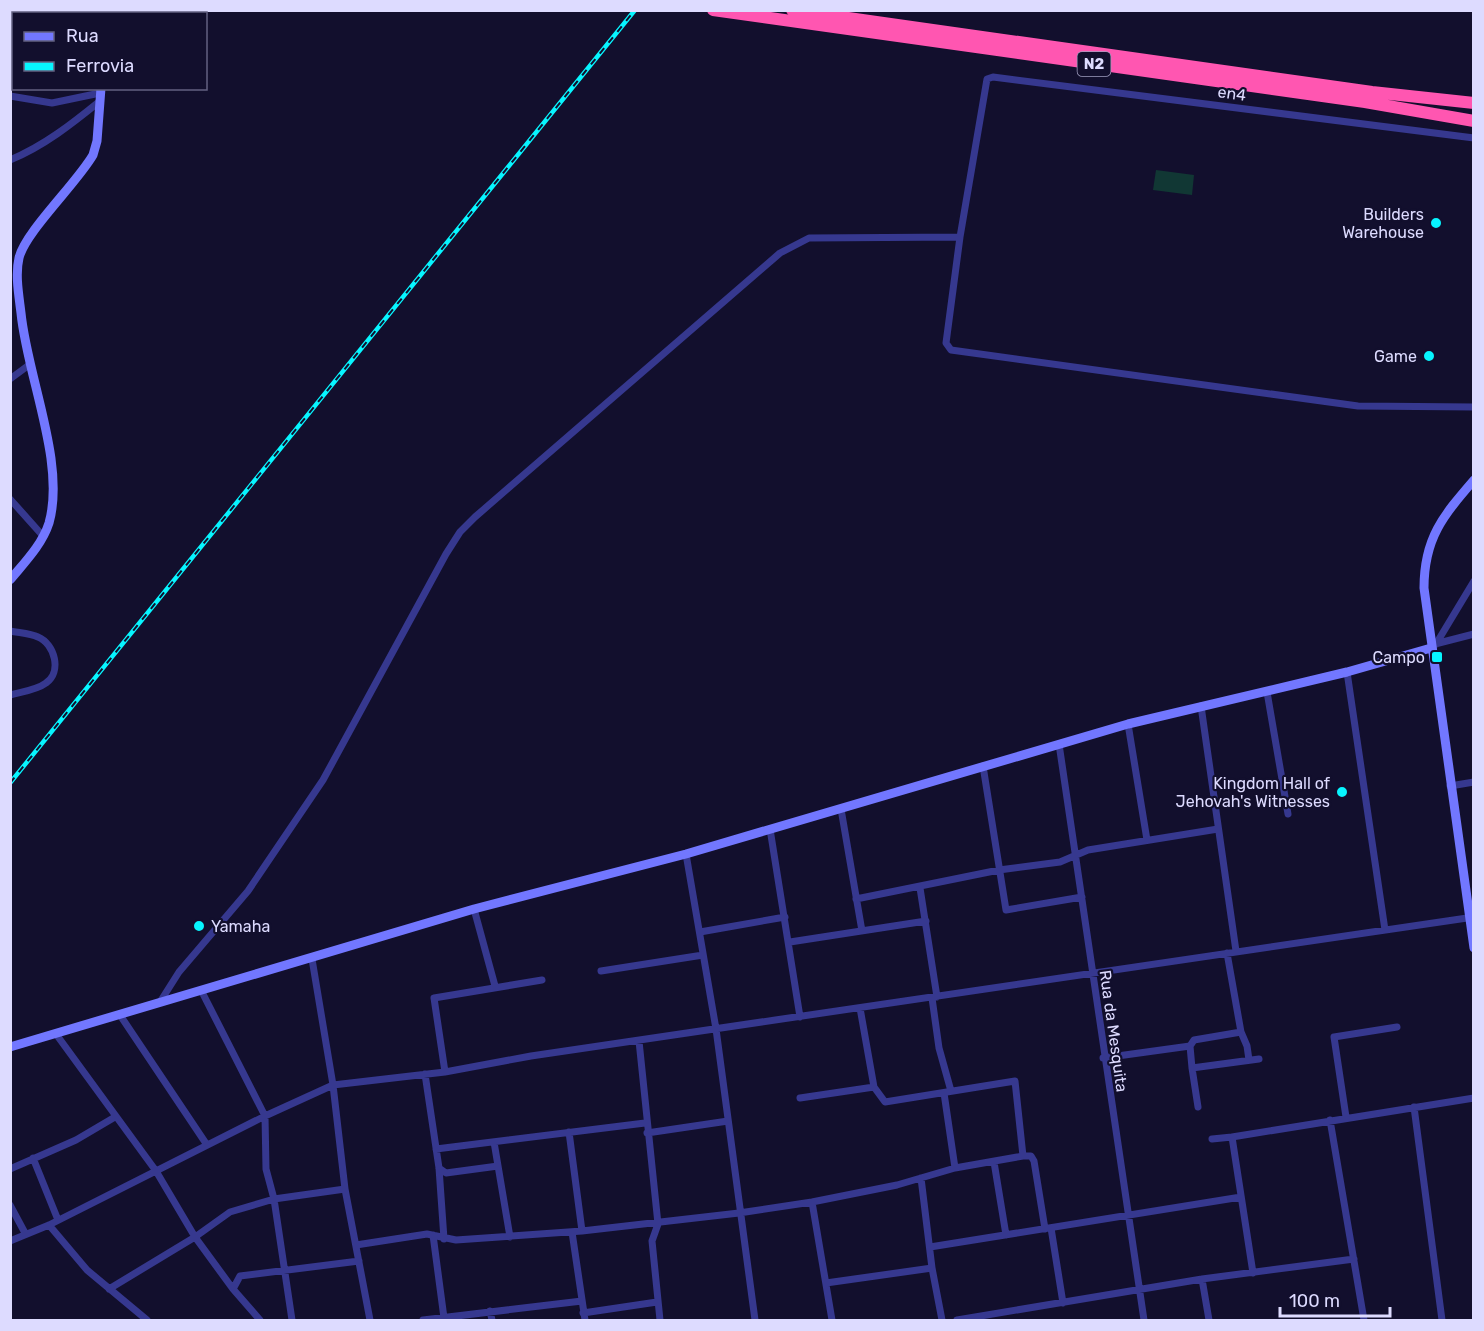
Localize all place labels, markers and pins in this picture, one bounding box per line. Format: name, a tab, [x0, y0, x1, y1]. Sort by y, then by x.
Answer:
place label: Builders Warehouse	[1342, 205, 1424, 242]
marker: Builders Warehouse	[1429, 216, 1443, 230]
place label: Game	[1374, 347, 1417, 366]
marker: Game	[1422, 349, 1436, 363]
place label: Campo	[1373, 648, 1425, 667]
marker: Campo	[1430, 650, 1444, 664]
place label: Kingdom Hall of Jehovah's Witnesses	[1176, 774, 1331, 811]
marker: Kingdom Hall of Jehovah's Witnesses	[1335, 785, 1349, 799]
place label: Yamaha	[211, 917, 270, 936]
marker: Yamaha	[192, 919, 206, 933]

